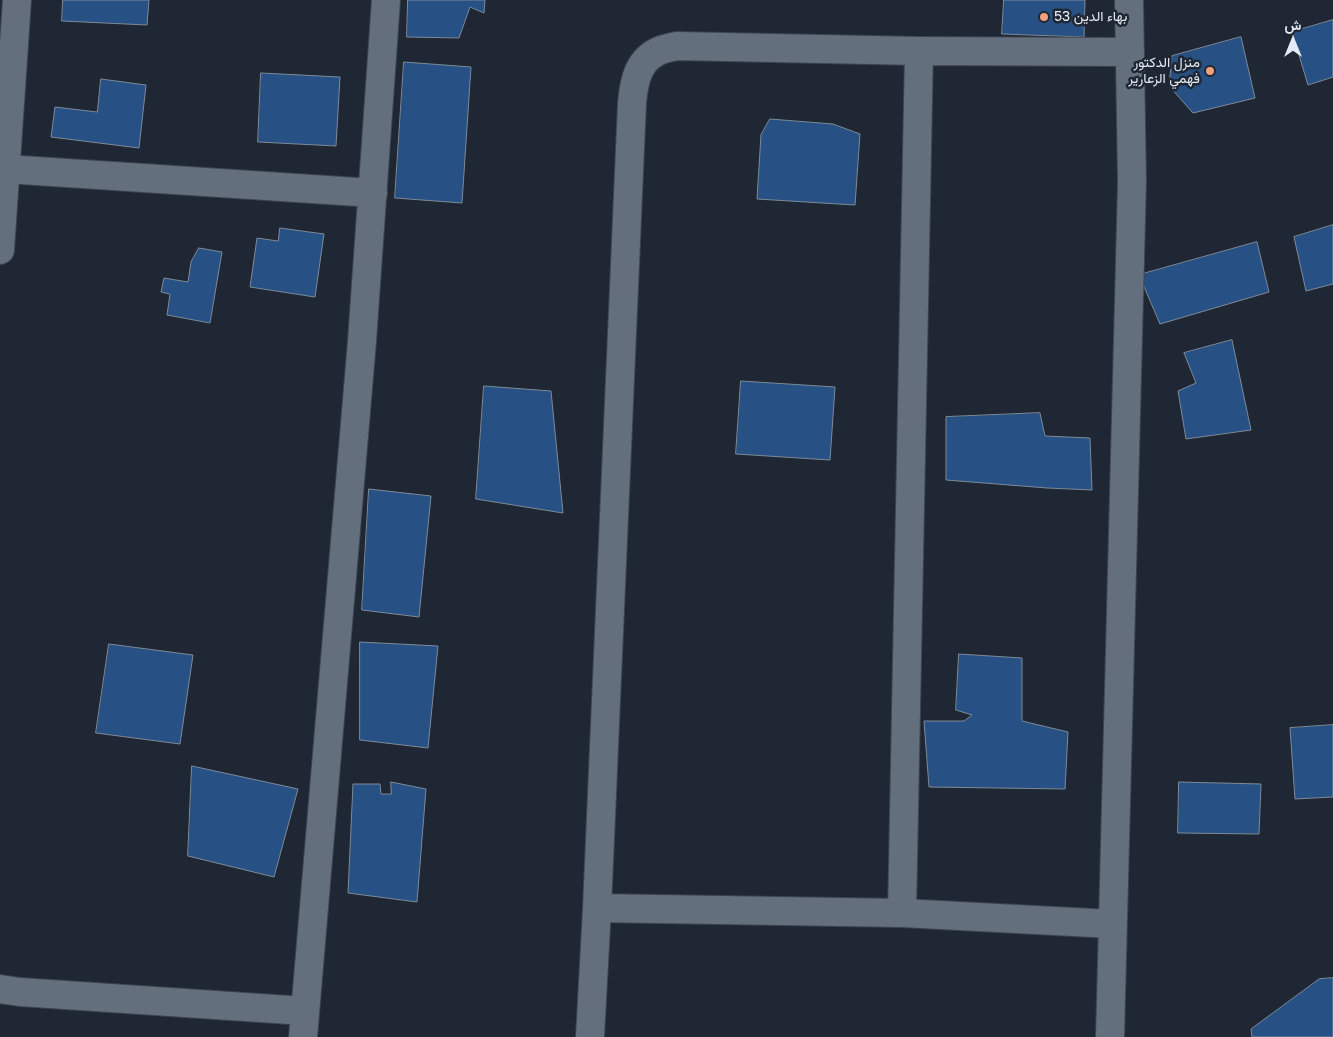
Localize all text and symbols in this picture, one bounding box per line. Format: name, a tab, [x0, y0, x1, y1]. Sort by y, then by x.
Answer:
place label: بهاء الدين 53	[1054, 9, 1127, 25]
marker: بهاء الدين 53	[1038, 11, 1050, 23]
north arrow	[1268, 15, 1318, 65]
text: ش	[1285, 16, 1301, 33]
place label: منزل الدكتور فهمي الزعارير	[1128, 55, 1200, 88]
marker: منزل الدكتور فهمي الزعارير	[1204, 65, 1216, 77]

